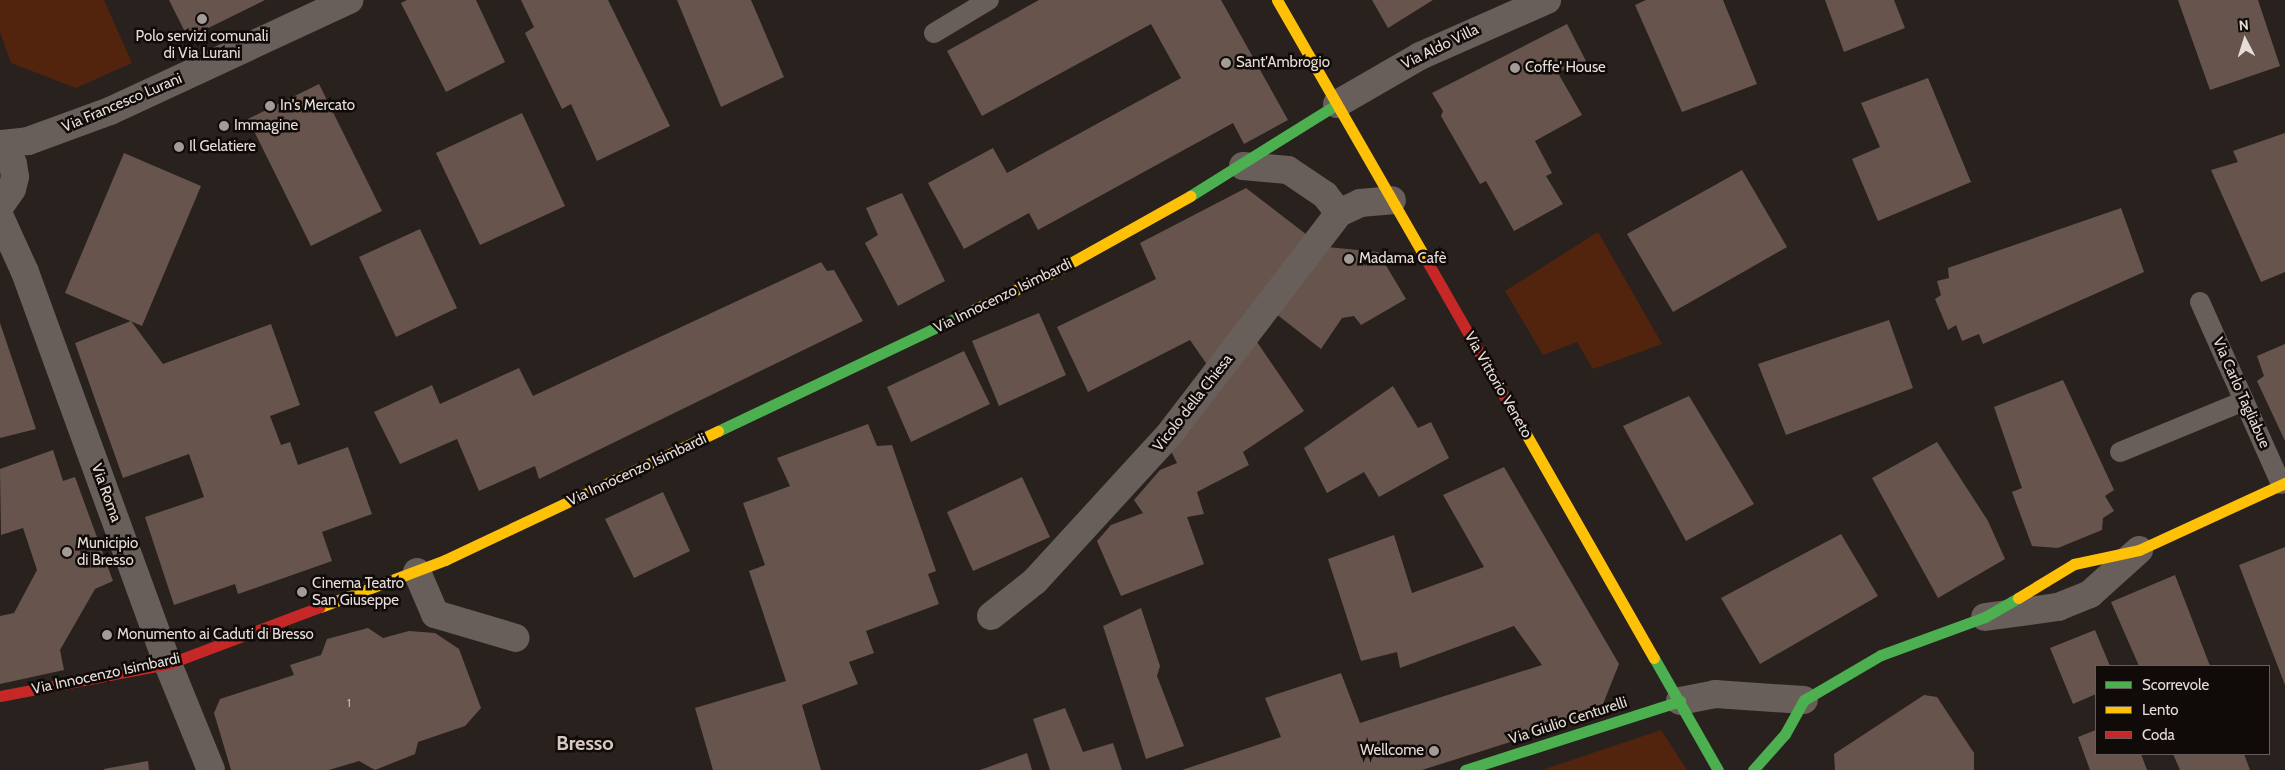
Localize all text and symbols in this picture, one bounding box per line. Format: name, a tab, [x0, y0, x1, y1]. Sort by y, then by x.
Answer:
marker: Polo servizi comunali di Via Lurani	[196, 13, 208, 25]
north arrow	[2220, 15, 2270, 65]
text: N	[2238, 16, 2249, 34]
street label: Via Aldo Villa	[1399, 21, 1481, 73]
place label: Polo servizi comunali di Via Lurani	[136, 27, 268, 62]
place label: Sant'Ambrogio	[1236, 54, 1330, 72]
marker: Sant'Ambrogio	[1220, 57, 1232, 69]
place label: Coffe' House	[1525, 59, 1606, 77]
marker: Coffe' House	[1509, 62, 1521, 74]
street label: Via Francesco Lurani	[59, 70, 185, 136]
place label: In's Mercato	[280, 97, 355, 115]
marker: In's Mercato	[264, 100, 276, 112]
place label: Immagine	[234, 117, 298, 135]
marker: Immagine	[218, 120, 230, 132]
place label: Il Gelatiere	[189, 138, 256, 156]
marker: Il Gelatiere	[173, 141, 185, 153]
place label: Madama Cafè	[1359, 250, 1446, 268]
marker: Madama Cafè	[1343, 253, 1355, 265]
street label: Via Innocenzo Isimbardi	[931, 255, 1075, 337]
street label: Via Vittorio Veneto	[1460, 329, 1536, 441]
street label: Via Carlo Tagliabue	[2209, 335, 2273, 451]
street label: Vicolo della Chiesa	[1149, 351, 1237, 455]
street label: Via Innocenzo Isimbardi	[565, 430, 709, 510]
street label: Via Roma	[87, 461, 125, 525]
place label: Municipio di Bresso	[77, 534, 138, 569]
marker: Municipio di Bresso	[61, 546, 73, 558]
place label: Cinema Teatro San Giuseppe	[312, 574, 404, 609]
marker: Cinema Teatro San Giuseppe	[296, 586, 308, 598]
place label: Monumento ai Caduti di Bresso	[117, 626, 314, 644]
marker: Monumento ai Caduti di Bresso	[101, 629, 113, 641]
street label: Via Innocenzo Isimbardi	[30, 649, 182, 699]
legend	[2095, 665, 2270, 755]
text: Scorrevole	[2142, 676, 2209, 694]
street label: Via Giulio Centurelli	[1507, 693, 1629, 749]
house number: 1	[347, 696, 351, 710]
text: Lento	[2142, 701, 2179, 719]
text: Coda	[2142, 726, 2175, 744]
district label: Bresso	[556, 731, 614, 755]
place label: Wellcome	[1360, 742, 1424, 760]
marker: Wellcome	[1428, 745, 1440, 757]

